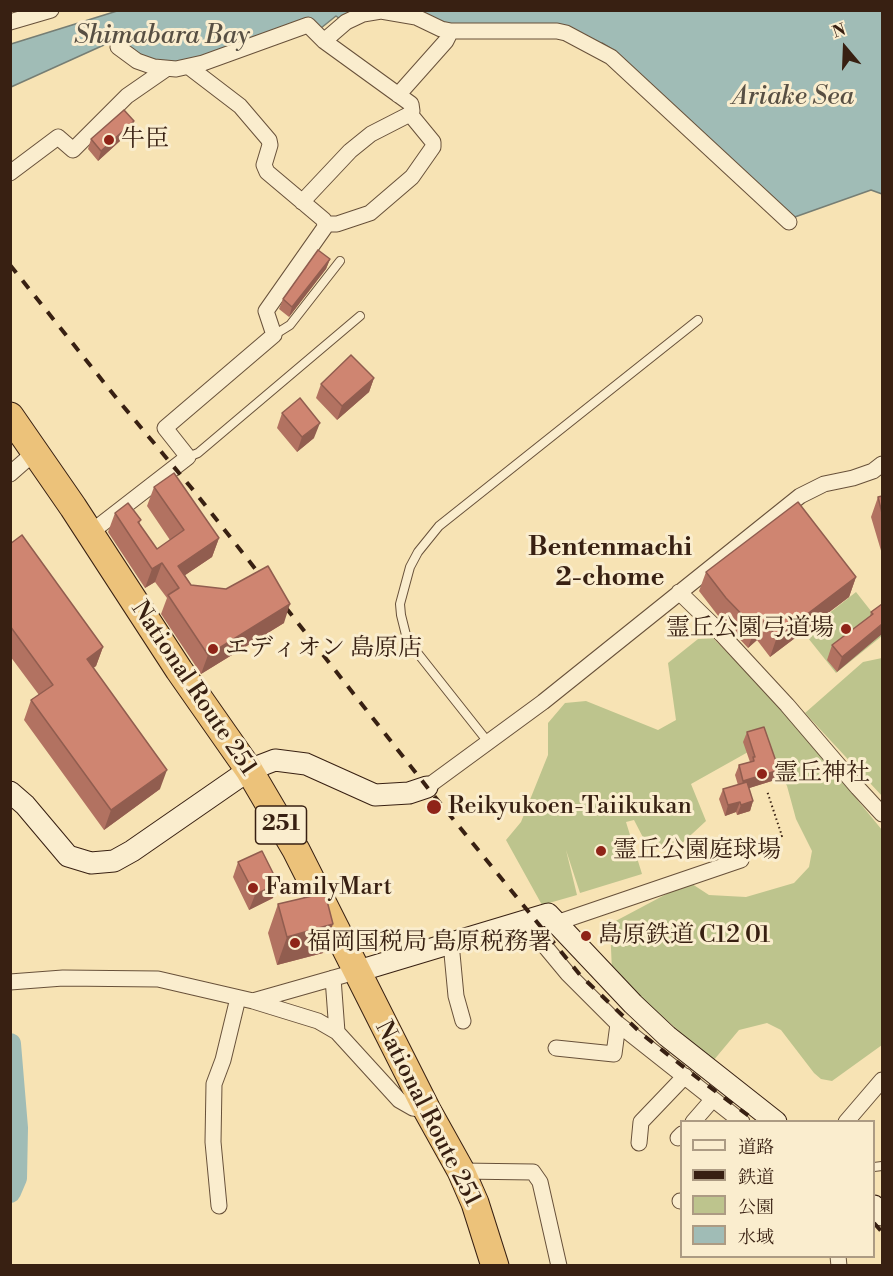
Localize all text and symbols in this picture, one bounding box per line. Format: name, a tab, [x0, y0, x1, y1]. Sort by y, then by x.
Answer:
north arrow	[815, 18, 875, 78]
text: N	[830, 19, 848, 42]
water label: Shimabara Bay	[74, 21, 250, 53]
water label: Ariake Sea	[732, 82, 854, 114]
place label: 牛臣	[121, 126, 169, 154]
marker: 牛臣	[102, 133, 116, 147]
district label: Bentenmachi 2-chome	[528, 533, 692, 594]
street label: National Route 251	[124, 596, 262, 782]
place label: 霊丘公園弓道場	[666, 615, 834, 643]
marker: 霊丘公園弓道場	[839, 622, 853, 636]
place label: エディオン 島原店	[225, 635, 422, 663]
marker: エディオン 島原店	[206, 642, 220, 656]
place label: 霊丘神社	[774, 760, 870, 788]
marker: 霊丘神社	[755, 767, 769, 781]
place label: Reikyukoen-Taiikukan	[448, 793, 692, 821]
marker: Reikyukoen-Taiikukan	[425, 798, 443, 816]
road number: 251	[256, 806, 306, 844]
place label: 霊丘公園庭球場	[613, 837, 781, 865]
marker: 霊丘公園庭球場	[594, 844, 608, 858]
place label: FamilyMart	[265, 874, 392, 902]
marker: FamilyMart	[246, 881, 260, 895]
place label: 島原鉄道 C12 01	[598, 922, 770, 950]
place label: 福岡国税局 島原税務署	[307, 929, 552, 957]
marker: 島原鉄道 C12 01	[579, 929, 593, 943]
marker: 福岡国税局 島原税務署	[288, 936, 302, 950]
street label: National Route 251	[368, 1016, 486, 1212]
legend	[680, 1120, 875, 1258]
text: 道路	[738, 1136, 774, 1159]
text: 鉄道	[738, 1166, 774, 1189]
text: 公園	[738, 1196, 774, 1219]
text: 水域	[738, 1226, 774, 1249]

